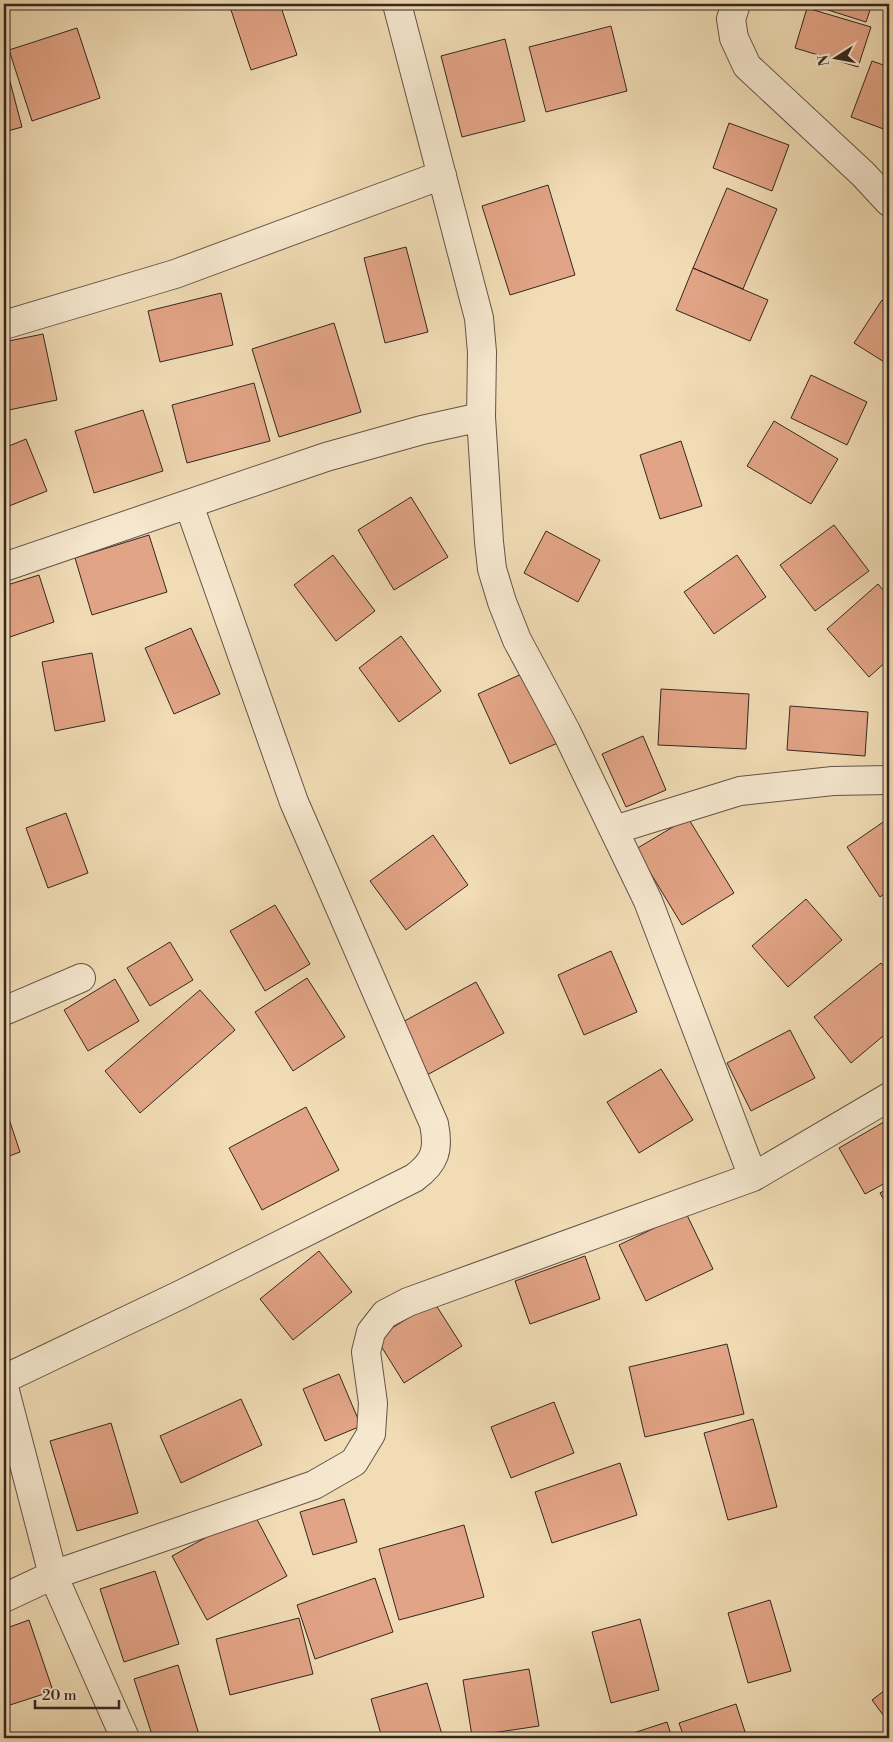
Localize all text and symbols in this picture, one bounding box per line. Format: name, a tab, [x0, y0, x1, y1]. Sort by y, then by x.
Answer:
north arrow	[810, 32, 860, 82]
text: N	[814, 53, 834, 67]
scale bar	[35, 1677, 119, 1709]
text: 20 m	[42, 1686, 77, 1705]

